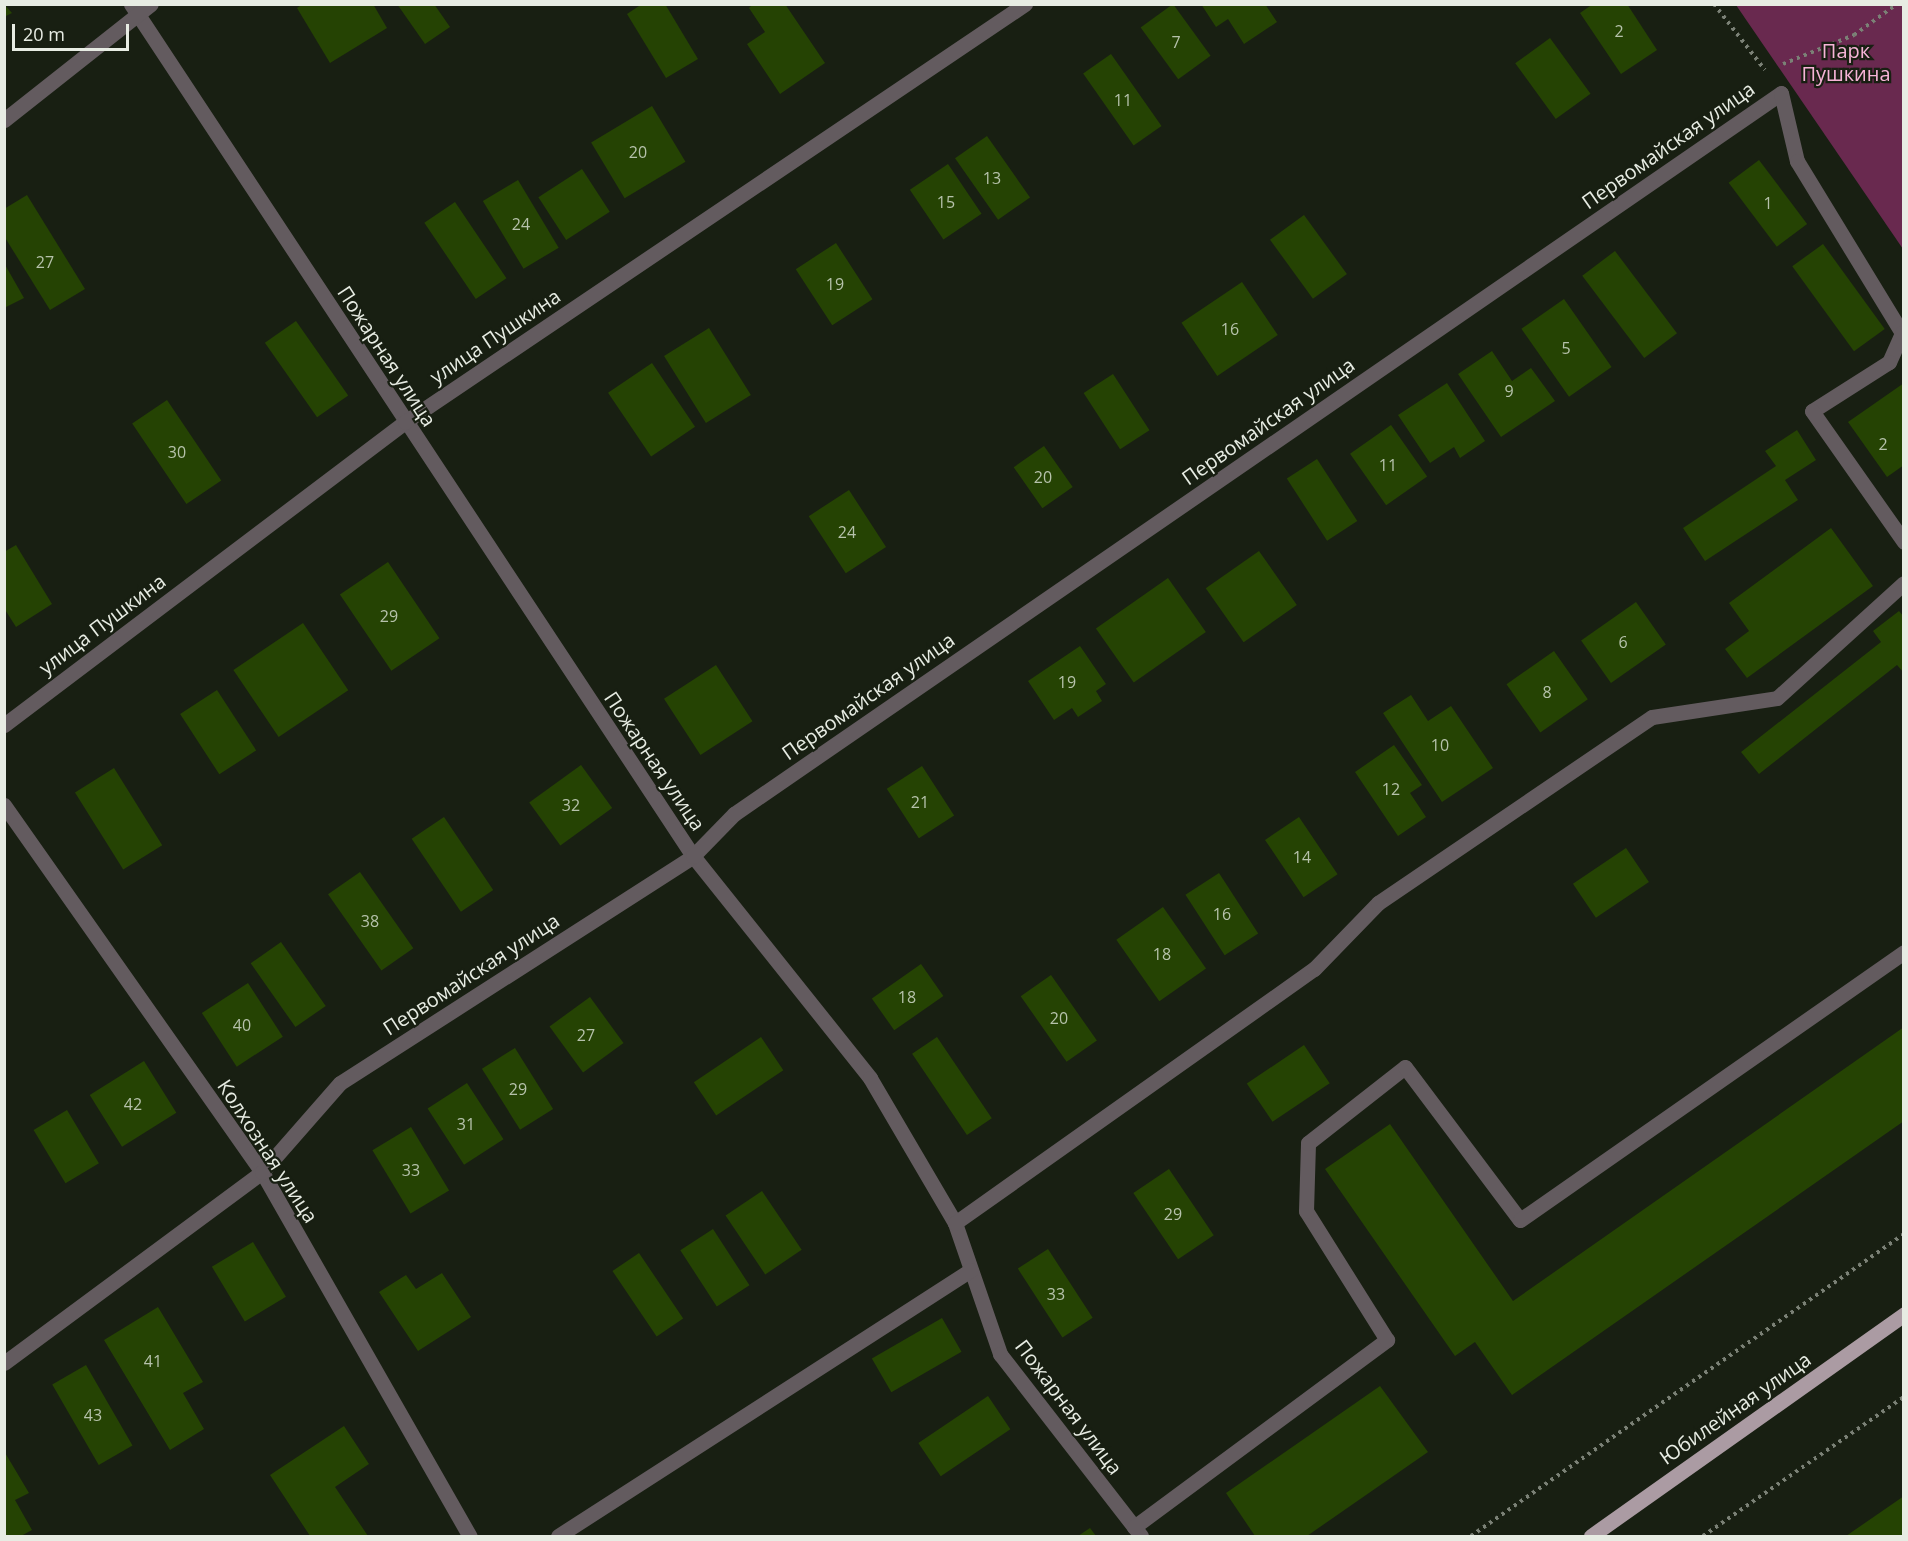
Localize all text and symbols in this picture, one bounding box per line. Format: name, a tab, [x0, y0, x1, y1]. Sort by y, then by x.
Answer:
scale bar	[15, 12, 132, 50]
house number: 2	[1614, 21, 1624, 41]
text: 20 m	[23, 22, 65, 46]
house number: 7	[1171, 32, 1181, 52]
park label: Парк Пушкина	[1801, 39, 1891, 86]
street label: Первомайская улица	[1577, 76, 1759, 214]
house number: 11	[1114, 90, 1132, 110]
house number: 20	[629, 142, 647, 162]
house number: 13	[983, 168, 1001, 188]
house number: 15	[937, 192, 955, 212]
house number: 1	[1763, 193, 1773, 213]
house number: 24	[512, 214, 530, 234]
house number: 27	[36, 252, 54, 272]
house number: 19	[826, 274, 844, 294]
street label: Пожарная улица	[333, 281, 441, 431]
street label: улица Пушкина	[425, 283, 565, 389]
house number: 16	[1221, 319, 1239, 339]
house number: 5	[1561, 338, 1571, 358]
street label: Первомайская улица	[1177, 352, 1359, 490]
house number: 9	[1504, 381, 1514, 401]
house number: 2	[1878, 434, 1888, 454]
house number: 30	[168, 442, 186, 462]
house number: 11	[1379, 455, 1397, 475]
house number: 20	[1034, 467, 1052, 487]
house number: 24	[838, 522, 856, 542]
street label: улица Пушкина	[34, 569, 170, 679]
house number: 29	[380, 606, 398, 626]
street label: Первомайская улица	[777, 627, 959, 765]
house number: 6	[1618, 632, 1628, 652]
house number: 19	[1058, 672, 1076, 692]
house number: 8	[1542, 682, 1552, 702]
street label: Пожарная улица	[600, 687, 710, 835]
house number: 10	[1431, 735, 1449, 755]
house number: 12	[1382, 779, 1400, 799]
house number: 21	[911, 792, 929, 812]
house number: 32	[562, 795, 580, 815]
house number: 14	[1293, 847, 1311, 867]
house number: 16	[1213, 904, 1231, 924]
street label: Первомайская улица	[378, 908, 564, 1040]
house number: 38	[361, 911, 379, 931]
house number: 18	[1153, 944, 1171, 964]
house number: 18	[898, 987, 916, 1007]
house number: 20	[1050, 1008, 1068, 1028]
house number: 40	[233, 1015, 251, 1035]
house number: 27	[577, 1025, 595, 1045]
street label: Колхозная улица	[213, 1075, 323, 1227]
house number: 29	[509, 1079, 527, 1099]
house number: 42	[124, 1094, 142, 1114]
house number: 31	[457, 1114, 475, 1134]
house number: 33	[402, 1160, 420, 1180]
house number: 29	[1164, 1204, 1182, 1224]
house number: 33	[1047, 1284, 1065, 1304]
street label: Пожарная улица	[1011, 1335, 1127, 1479]
street label: Юбилейная улица	[1655, 1347, 1815, 1469]
house number: 41	[144, 1351, 162, 1371]
house number: 43	[84, 1405, 102, 1425]

